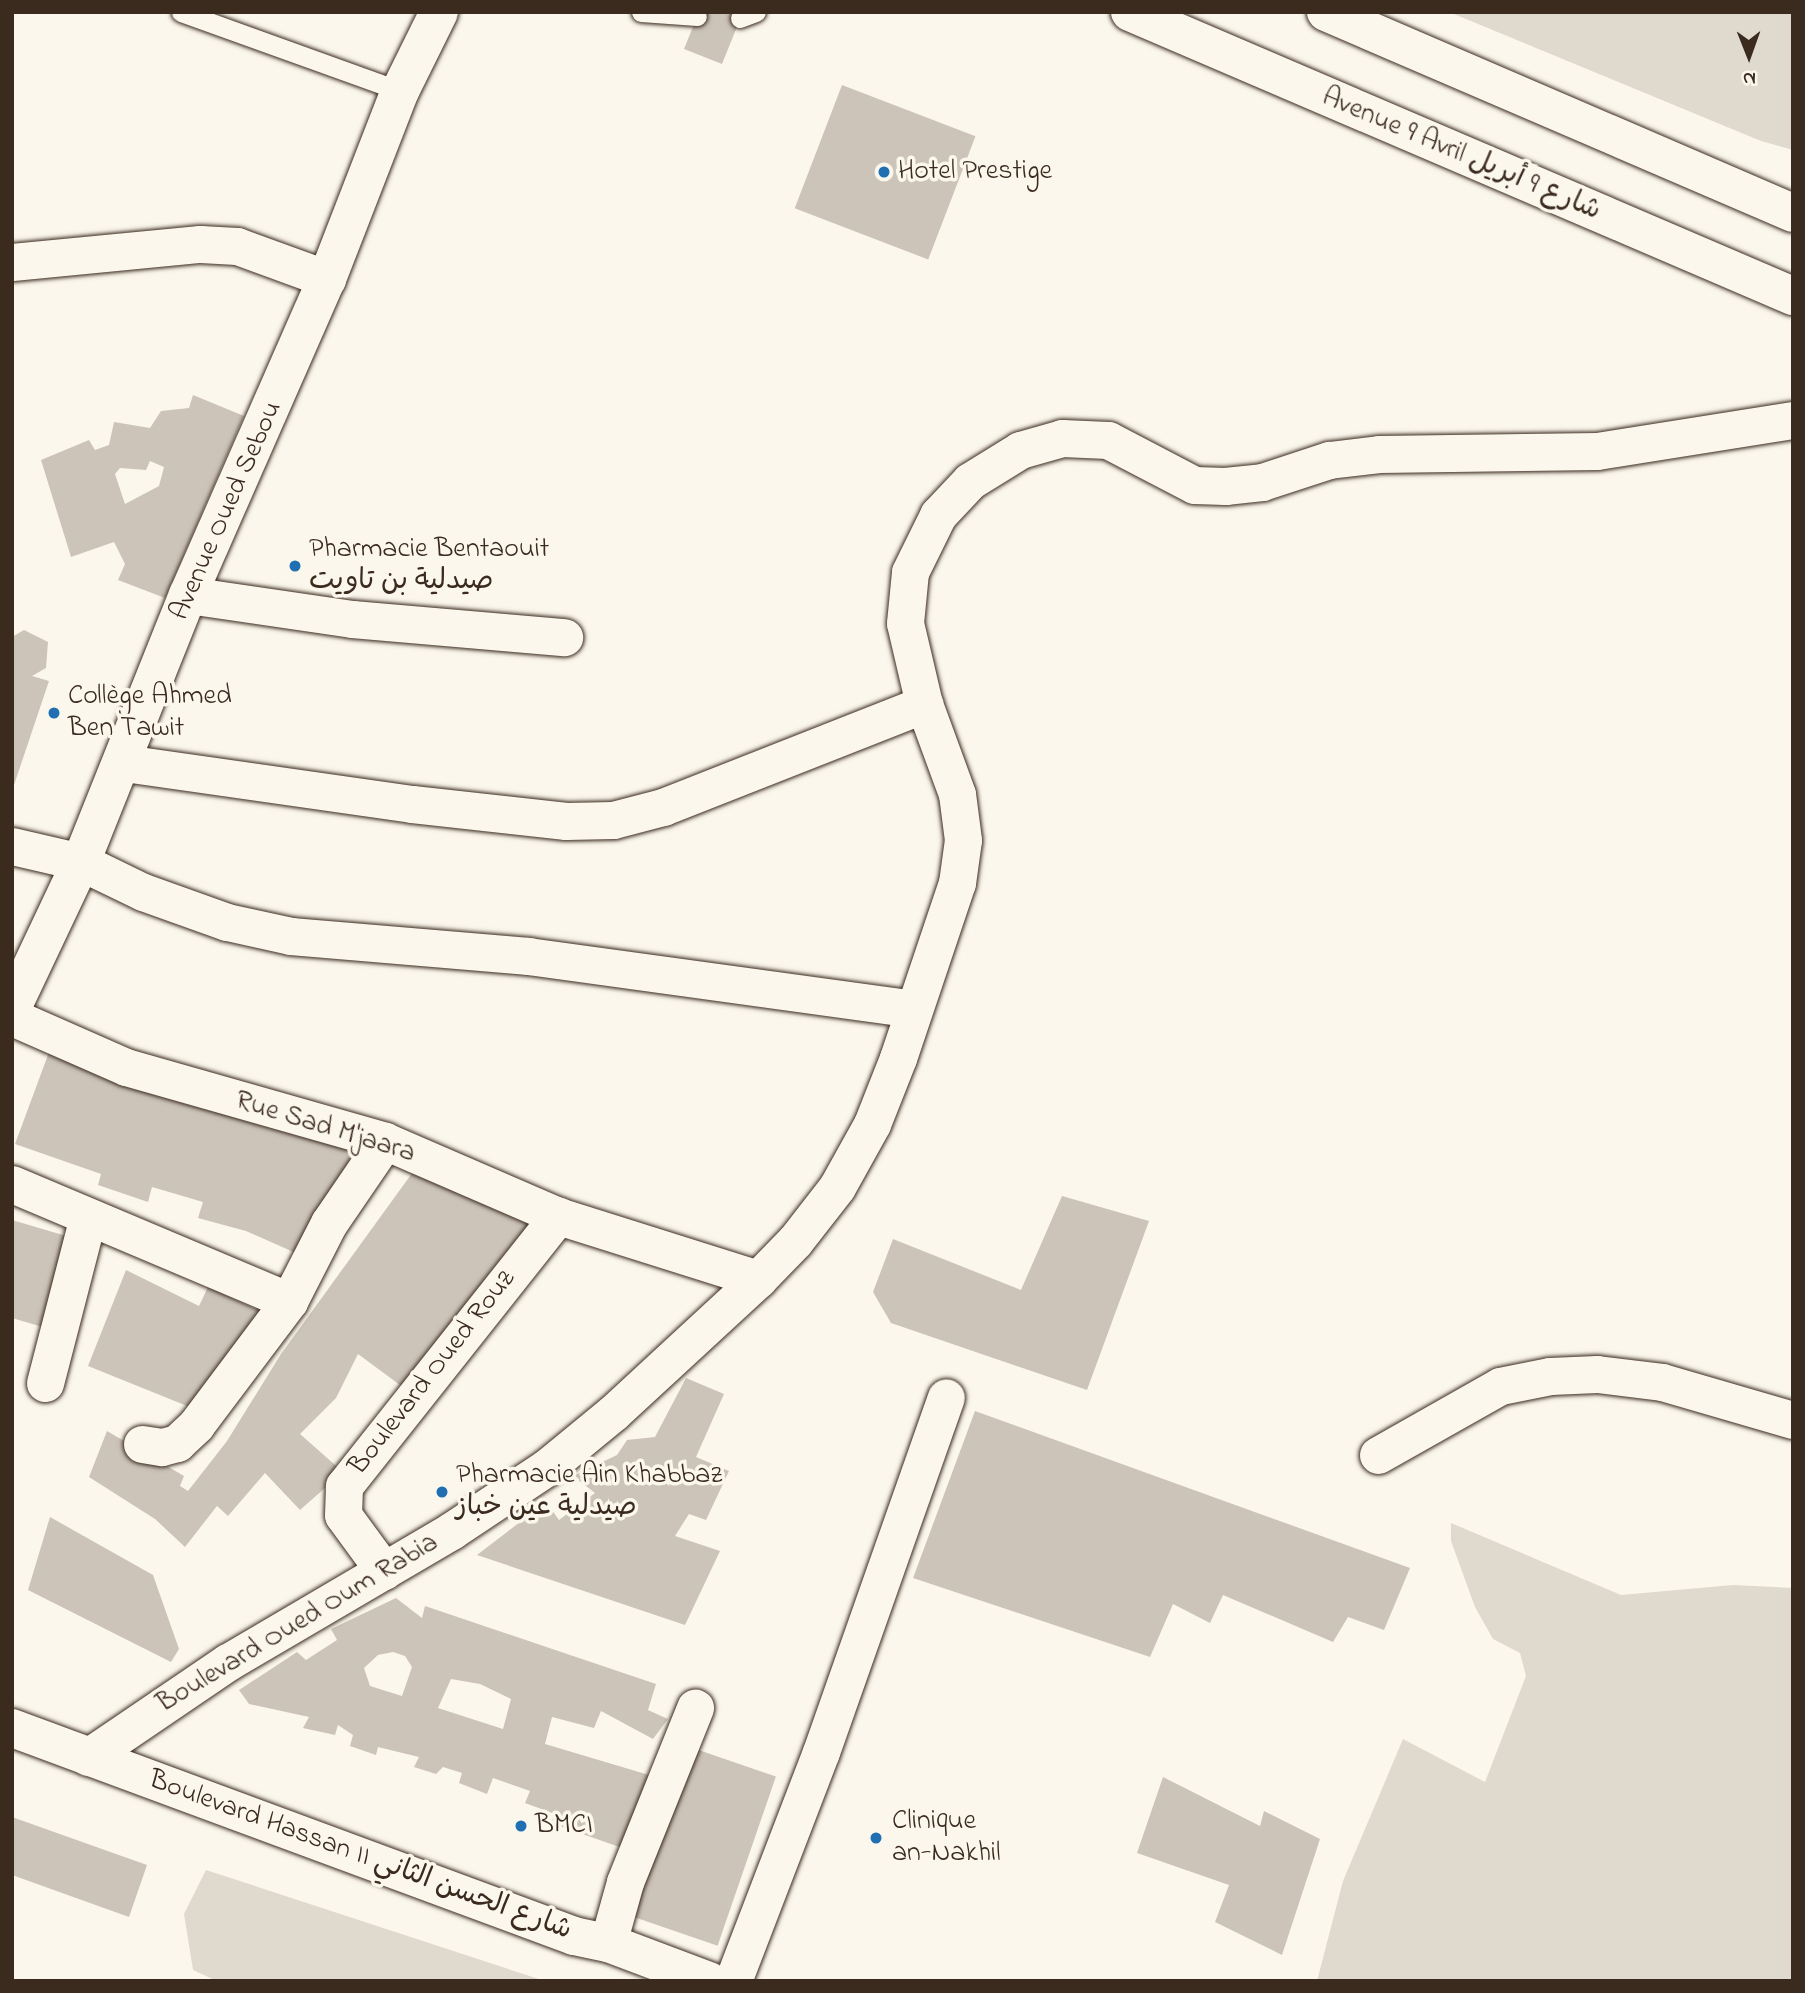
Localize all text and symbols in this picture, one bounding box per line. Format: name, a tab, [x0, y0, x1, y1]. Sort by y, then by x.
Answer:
north arrow	[1714, 21, 1784, 91]
text: N	[1743, 64, 1756, 91]
street label: Avenue 9 Avril شارع 9 أبريل	[1317, 81, 1605, 229]
place label: Hotel Prestige	[898, 155, 1052, 189]
marker: Hotel Prestige	[876, 164, 892, 180]
street label: Avenue Oued Sebou	[164, 396, 290, 626]
place label: Pharmacie Bentaouit صيدلية بن تاويت	[309, 533, 549, 599]
marker: Pharmacie Bentaouit صيدلية بن تاويت	[287, 558, 303, 574]
place label: Collège Ahmed Ben Tawit	[68, 680, 232, 746]
marker: Collège Ahmed Ben Tawit	[46, 705, 62, 721]
street label: Rue Sad M'jaara	[231, 1085, 419, 1171]
street label: Boulevard Oued Rouz	[342, 1264, 524, 1482]
place label: Pharmacie Ain Khabbaz صيدلية عين خباز	[456, 1459, 722, 1525]
marker: Pharmacie Ain Khabbaz صيدلية عين خباز	[434, 1484, 450, 1500]
street label: Boulevard Oued Oum Rabia	[151, 1527, 445, 1721]
street label: Boulevard Hassan II شارع الحسن الثاني	[144, 1764, 576, 1948]
place label: Clinique an-Nakhil	[892, 1805, 1001, 1871]
place label: BMCI	[535, 1809, 593, 1843]
marker: BMCI	[513, 1818, 529, 1834]
marker: Clinique an-Nakhil	[866, 1828, 886, 1848]

